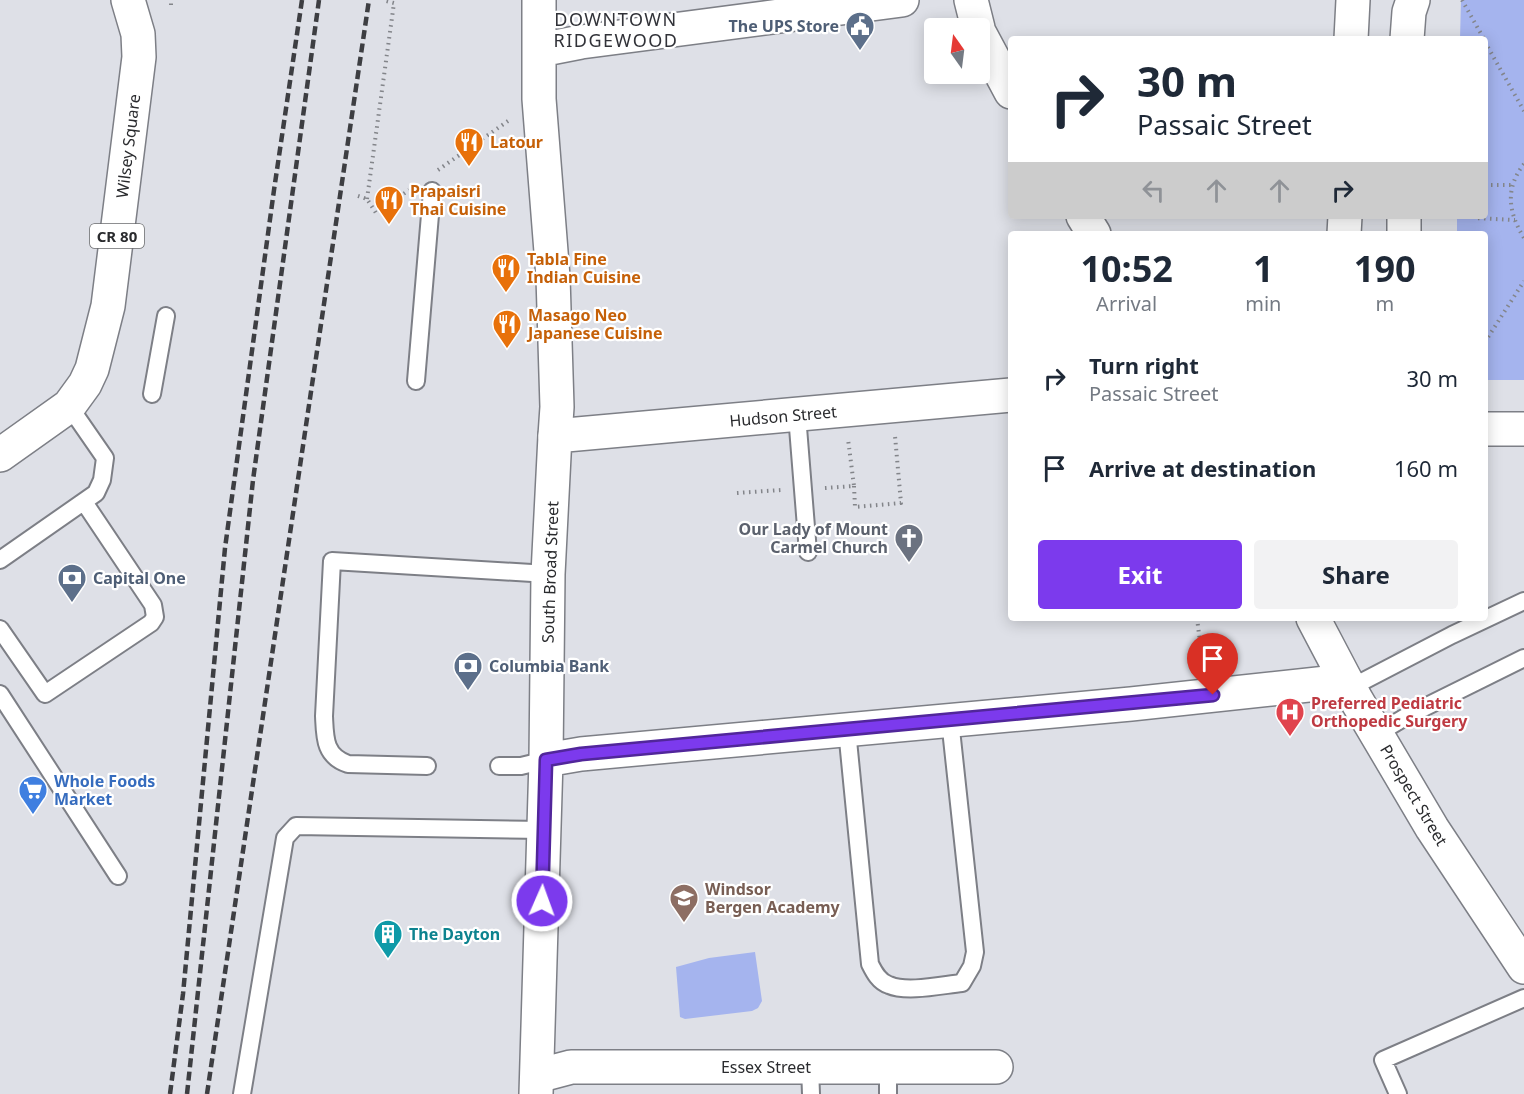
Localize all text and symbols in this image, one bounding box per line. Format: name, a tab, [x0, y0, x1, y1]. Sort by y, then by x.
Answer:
district label: DOWNTOWN RIDGEWOOD	[554, 7, 678, 52]
public building icon: The UPS Store	[844, 10, 876, 52]
place label: The UPS Store	[729, 15, 839, 37]
north arrow	[924, 18, 990, 84]
map controls	[924, 18, 990, 84]
text: 30 m	[1137, 52, 1237, 109]
icon: right	[1038, 60, 1116, 138]
street label: Wilsey Square	[111, 93, 145, 199]
text: Passaic Street	[1137, 106, 1312, 143]
restaurant icon: Latour	[453, 126, 485, 168]
place label: Latour	[490, 131, 543, 153]
icon: left	[1137, 174, 1170, 207]
icon: ahead	[1200, 174, 1233, 207]
icon: ahead	[1263, 174, 1296, 207]
icon: right	[1326, 174, 1359, 207]
place label: Prapaisri Thai Cuisine	[410, 180, 506, 220]
restaurant icon: Prapaisri Thai Cuisine	[373, 184, 405, 226]
road number: CR 80	[90, 224, 144, 248]
text: 10:52	[1080, 244, 1173, 293]
text: 1	[1253, 244, 1274, 293]
text: 190	[1354, 244, 1416, 293]
place label: Tabla Fine Indian Cuisine	[527, 248, 641, 288]
restaurant icon: Tabla Fine Indian Cuisine	[490, 252, 522, 294]
text: Arrival	[1096, 290, 1157, 317]
text: min	[1245, 290, 1281, 317]
text: m	[1375, 290, 1394, 317]
place label: Masago Neo Japanese Cuisine	[526, 304, 663, 344]
restaurant icon: Masago Neo Japanese Cuisine	[491, 308, 523, 350]
text: Turn right	[1089, 350, 1199, 380]
icon: right	[1038, 362, 1071, 395]
text: 30 m	[1407, 363, 1458, 393]
text: Passaic Street	[1089, 380, 1219, 407]
street label: Hudson Street	[728, 400, 838, 432]
icon: arrive	[1038, 452, 1071, 485]
text: Arrive at destination	[1089, 453, 1316, 483]
text: 160 m	[1394, 453, 1458, 483]
street label: South Broad Street	[537, 500, 563, 643]
place label: Our Lady of Mount Carmel Church	[739, 518, 888, 558]
church icon: Our Lady of Mount Carmel Church	[893, 522, 925, 564]
button: Exit	[1038, 540, 1242, 609]
button: Share	[1254, 540, 1458, 609]
bank icon: Capital One	[56, 562, 88, 604]
place label: Capital One	[93, 567, 186, 589]
pin	[1187, 633, 1238, 695]
icon: arrive	[1196, 642, 1229, 675]
bank icon: Columbia Bank	[452, 650, 484, 692]
place label: Columbia Bank	[489, 655, 609, 677]
place label: Preferred Pediatric Orthopedic Surgery	[1311, 692, 1468, 732]
hospital icon: Preferred Pediatric Orthopedic Surgery	[1274, 696, 1306, 738]
street label: Prospect Street	[1375, 740, 1453, 850]
place label: Whole Foods Market	[54, 770, 155, 810]
supermarket icon: Whole Foods Market	[17, 774, 49, 816]
position arrow	[510, 869, 574, 933]
place label: Windsor Bergen Academy	[705, 878, 841, 918]
school or university icon: Windsor Bergen Academy	[668, 882, 700, 924]
building icon: The Dayton	[372, 918, 404, 960]
place label: The Dayton	[409, 923, 500, 945]
street label: Essex Street	[721, 1056, 811, 1078]

